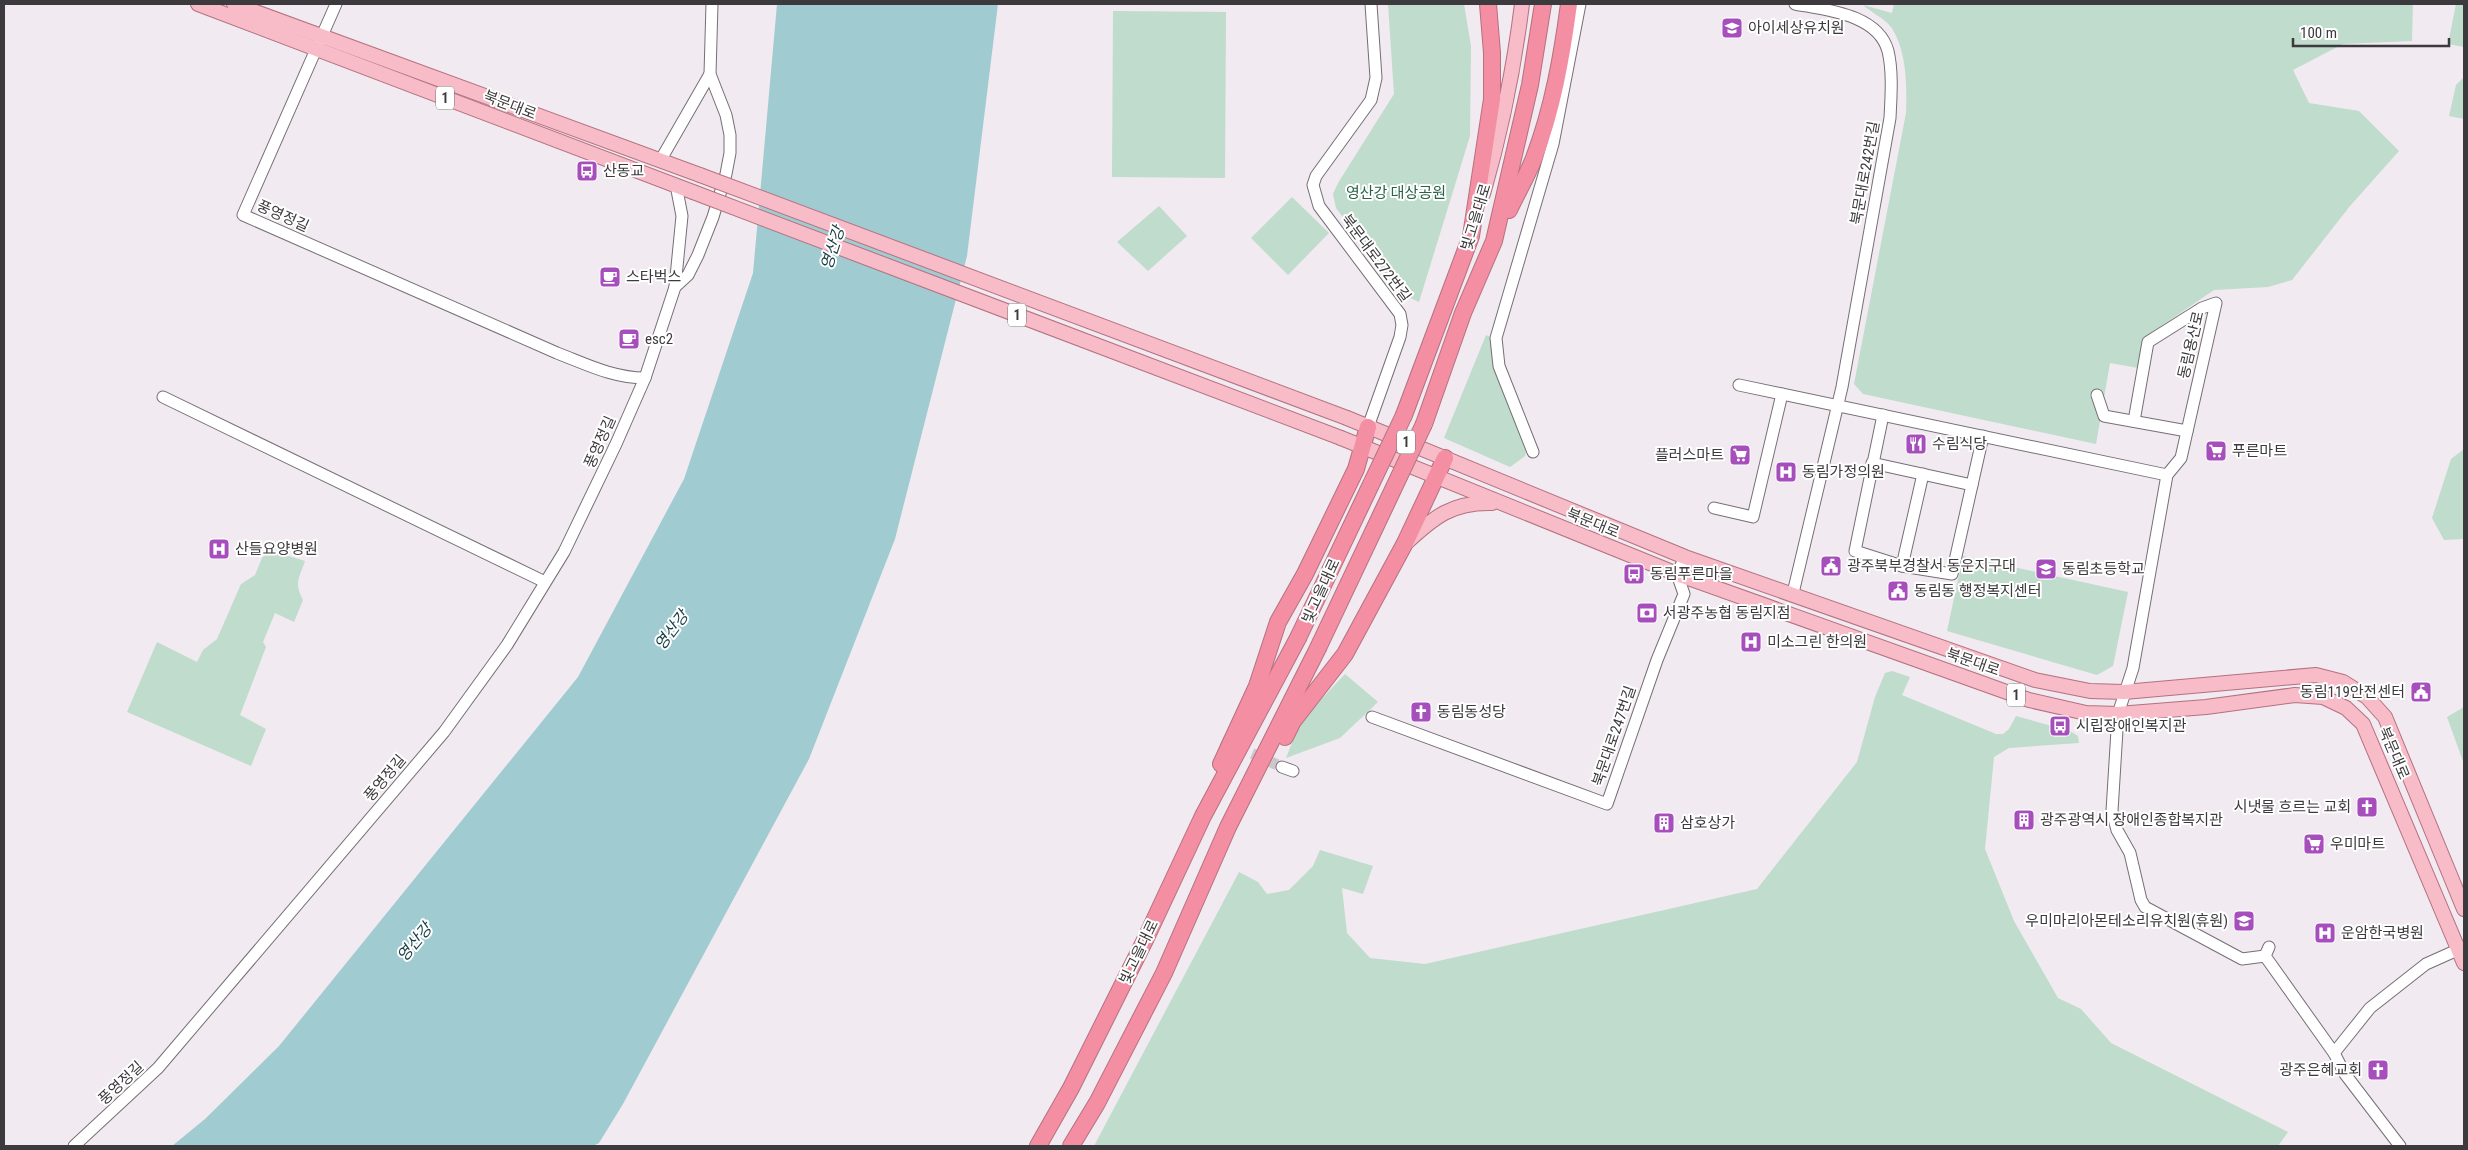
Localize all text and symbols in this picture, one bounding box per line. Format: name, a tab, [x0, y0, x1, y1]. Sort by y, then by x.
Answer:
scale bar	[2293, 15, 2449, 47]
school or university icon: 아이세상유치원	[1720, 16, 1744, 40]
place label: 아이세상유치원	[1748, 19, 1845, 37]
text: 100 m	[2300, 24, 2337, 42]
road number: 1	[436, 86, 454, 110]
street label: 북문대로	[481, 87, 539, 123]
street label: 북문대로242번길	[1847, 120, 1883, 226]
bus stop icon: 산동교	[575, 159, 599, 183]
place label: 산동교	[603, 162, 644, 180]
street label: 빛고을대로	[1457, 181, 1495, 253]
park label: 영산강 대상공원	[1346, 184, 1446, 202]
street label: 풍영정길	[254, 197, 312, 235]
street label: 북문대로272번길	[1337, 211, 1415, 305]
water label: 영산강	[817, 222, 849, 272]
cafe icon: 스타벅스	[598, 265, 622, 289]
place label: 스타벅스	[626, 268, 681, 286]
road number: 1	[1008, 304, 1026, 326]
street label: 동림용산로	[2174, 309, 2208, 381]
cafe icon: esc2	[617, 327, 641, 351]
place label: esc2	[645, 330, 673, 348]
street label: 풍영정길	[581, 413, 619, 471]
road number: 1	[1397, 431, 1415, 454]
restaurant icon: 수림식당	[1904, 432, 1928, 456]
place label: 수림식당	[1932, 435, 1987, 453]
supermarket icon: 푸른마트	[2204, 439, 2228, 463]
place label: 푸른마트	[2232, 442, 2287, 460]
supermarket icon: 플러스마트	[1728, 443, 1752, 467]
place label: 플러스마트	[1655, 446, 1724, 464]
hospital icon: 동림가정의원	[1774, 460, 1798, 484]
place label: 동림가정의원	[1802, 463, 1885, 481]
street label: 북문대로	[1564, 504, 1622, 542]
hospital icon: 산들요양병원	[207, 537, 231, 561]
place label: 산들요양병원	[235, 540, 318, 558]
public building icon: 광주북부경찰서 동운지구대	[1819, 554, 1843, 578]
street label: 빛고을대로	[1298, 556, 1344, 626]
place label: 광주북부경찰서 동운지구대	[1847, 557, 2016, 575]
school or university icon: 동림초등학교	[2034, 557, 2058, 581]
place label: 동림초등학교	[2062, 560, 2145, 578]
bus stop icon: 동림푸른마을	[1622, 562, 1646, 586]
place label: 동림푸른마을	[1650, 565, 1733, 583]
public building icon: 동림동 행정복지센터	[1886, 579, 1910, 603]
place label: 동림동 행정복지센터	[1914, 582, 2042, 600]
bank icon: 서광주농협 동림지점	[1635, 601, 1659, 625]
place label: 서광주농협 동림지점	[1663, 604, 1791, 622]
water label: 영산강	[651, 605, 694, 654]
hospital icon: 미소그린 한의원	[1739, 630, 1763, 654]
place label: 미소그린 한의원	[1767, 633, 1867, 651]
street label: 북문대로	[1944, 645, 2002, 679]
public building icon: 동림119안전센터	[2409, 680, 2433, 704]
street label: 북문대로247번길	[1588, 683, 1640, 789]
place label: 동림119안전센터	[2300, 683, 2405, 701]
road number: 1	[2007, 684, 2025, 706]
church icon: 동림동성당	[1409, 700, 1433, 724]
place label: 동림동성당	[1437, 703, 1506, 721]
bus stop icon: 시립장애인복지관	[2048, 714, 2072, 738]
place label: 시립장애인복지관	[2076, 717, 2187, 735]
street label: 북문대로	[2375, 724, 2413, 782]
street label: 풍영정길	[360, 751, 410, 805]
church icon: 시냇물 흐르는 교회	[2355, 795, 2379, 819]
place label: 시냇물 흐르는 교회	[2234, 798, 2351, 816]
building icon: 광주광역시 장애인종합복지관	[2012, 808, 2036, 832]
building icon: 삼호상가	[1652, 811, 1676, 835]
place label: 광주광역시 장애인종합복지관	[2040, 811, 2223, 829]
place label: 삼호상가	[1680, 814, 1735, 832]
supermarket icon: 우미마트	[2302, 832, 2326, 856]
place label: 우미마트	[2330, 835, 2385, 853]
school or university icon: 우미마리아몬테소리유치원(휴원)	[2232, 909, 2256, 933]
place label: 우미마리아몬테소리유치원(휴원)	[2025, 912, 2228, 930]
street label: 빛고을대로	[1116, 917, 1162, 987]
water label: 영산강	[393, 918, 437, 965]
hospital icon: 운암한국병원	[2313, 921, 2337, 945]
place label: 운암한국병원	[2341, 924, 2424, 942]
street label: 풍영정길	[95, 1058, 147, 1108]
church icon: 광주은혜교회	[2366, 1058, 2390, 1082]
place label: 광주은혜교회	[2279, 1061, 2362, 1079]

